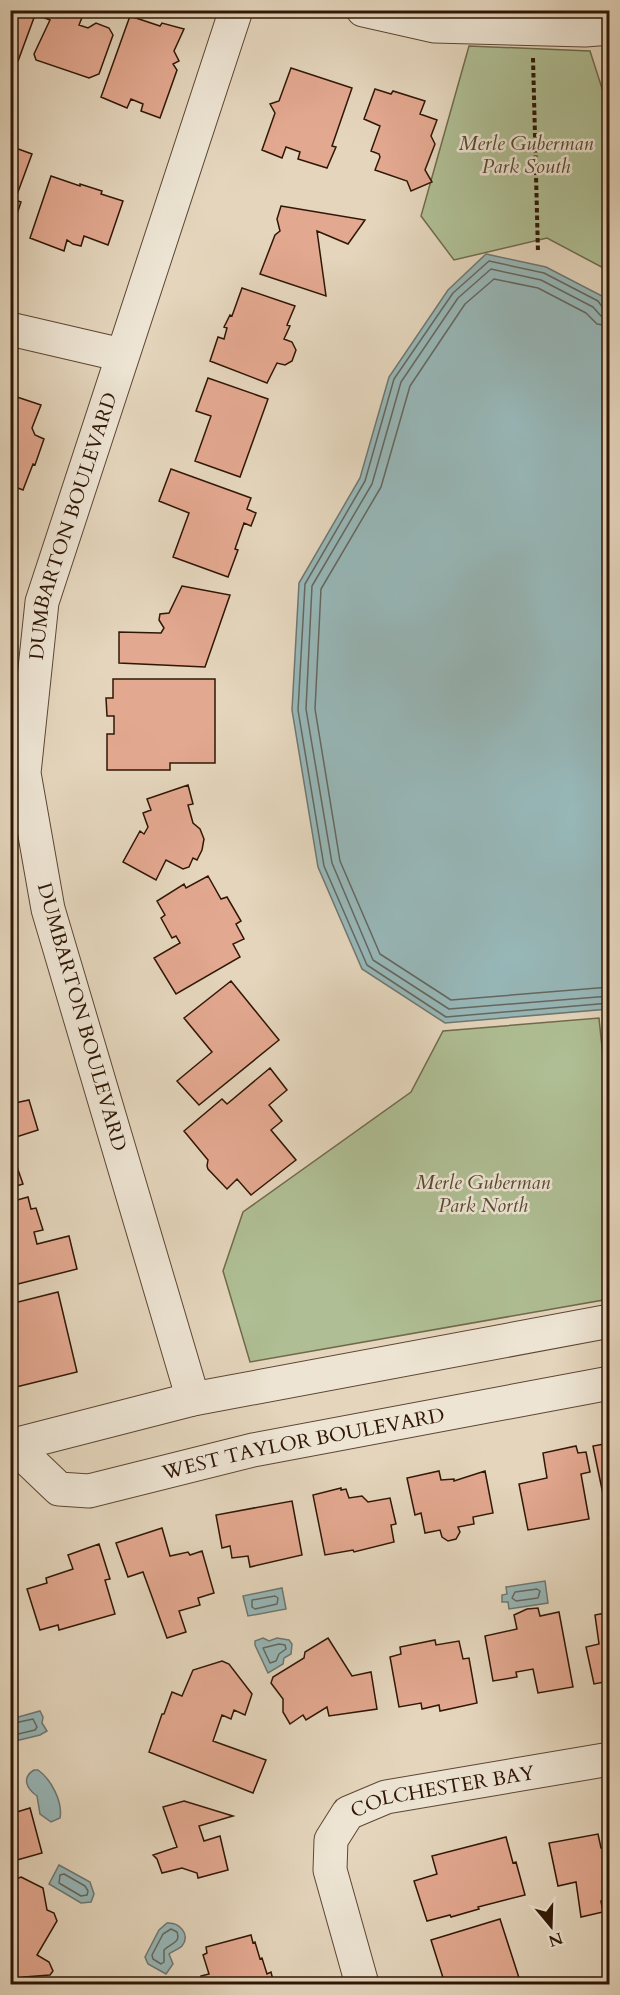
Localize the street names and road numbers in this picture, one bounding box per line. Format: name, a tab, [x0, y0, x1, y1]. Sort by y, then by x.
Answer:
street label: DUMBARTON BOULEVARD	[22, 389, 123, 661]
street label: DUMBARTON BOULEVARD	[31, 880, 133, 1154]
street label: WEST TAYLOR BOULEVARD	[158, 1401, 447, 1486]
street label: COLCHESTER BAY	[346, 1759, 537, 1824]

